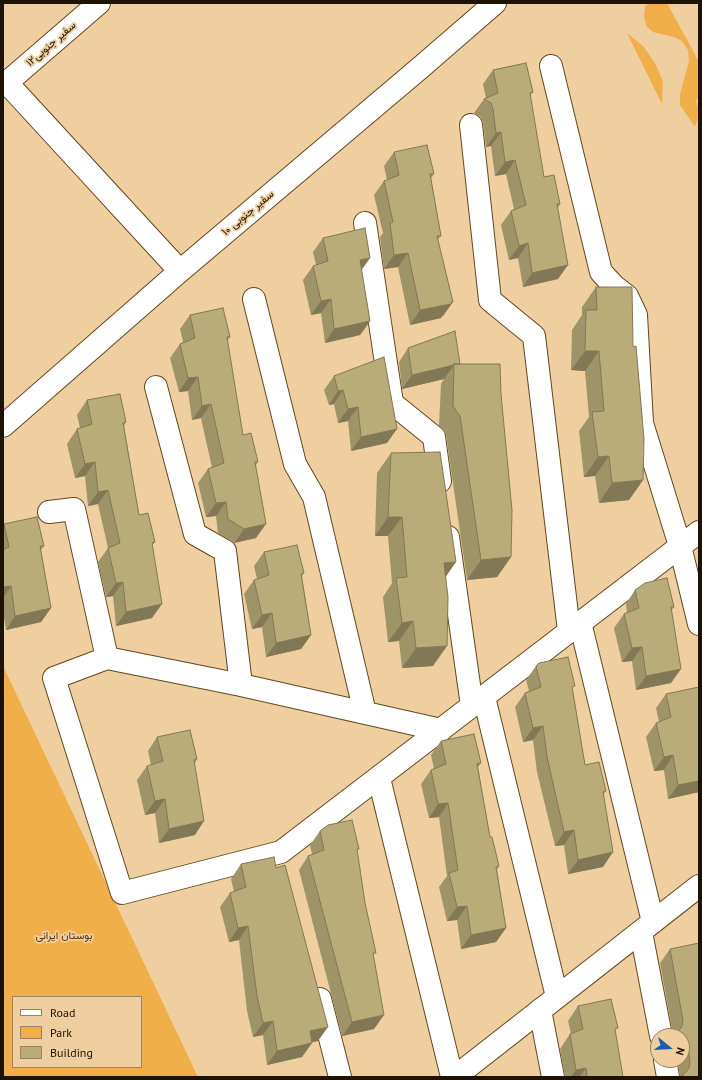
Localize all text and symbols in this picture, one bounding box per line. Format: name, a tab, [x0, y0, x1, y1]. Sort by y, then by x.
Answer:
street label: سفیر جنوبی۱۲	[23, 19, 79, 69]
street label: سفیر جنوبی ۱۰	[219, 187, 277, 239]
park label: بوستان ایرانی	[36, 929, 92, 943]
legend	[12, 996, 142, 1068]
text: Road	[50, 1005, 75, 1020]
text: Park	[50, 1025, 72, 1040]
north arrow	[650, 1028, 690, 1068]
text: Building	[50, 1045, 93, 1060]
text: N	[673, 1046, 688, 1057]

